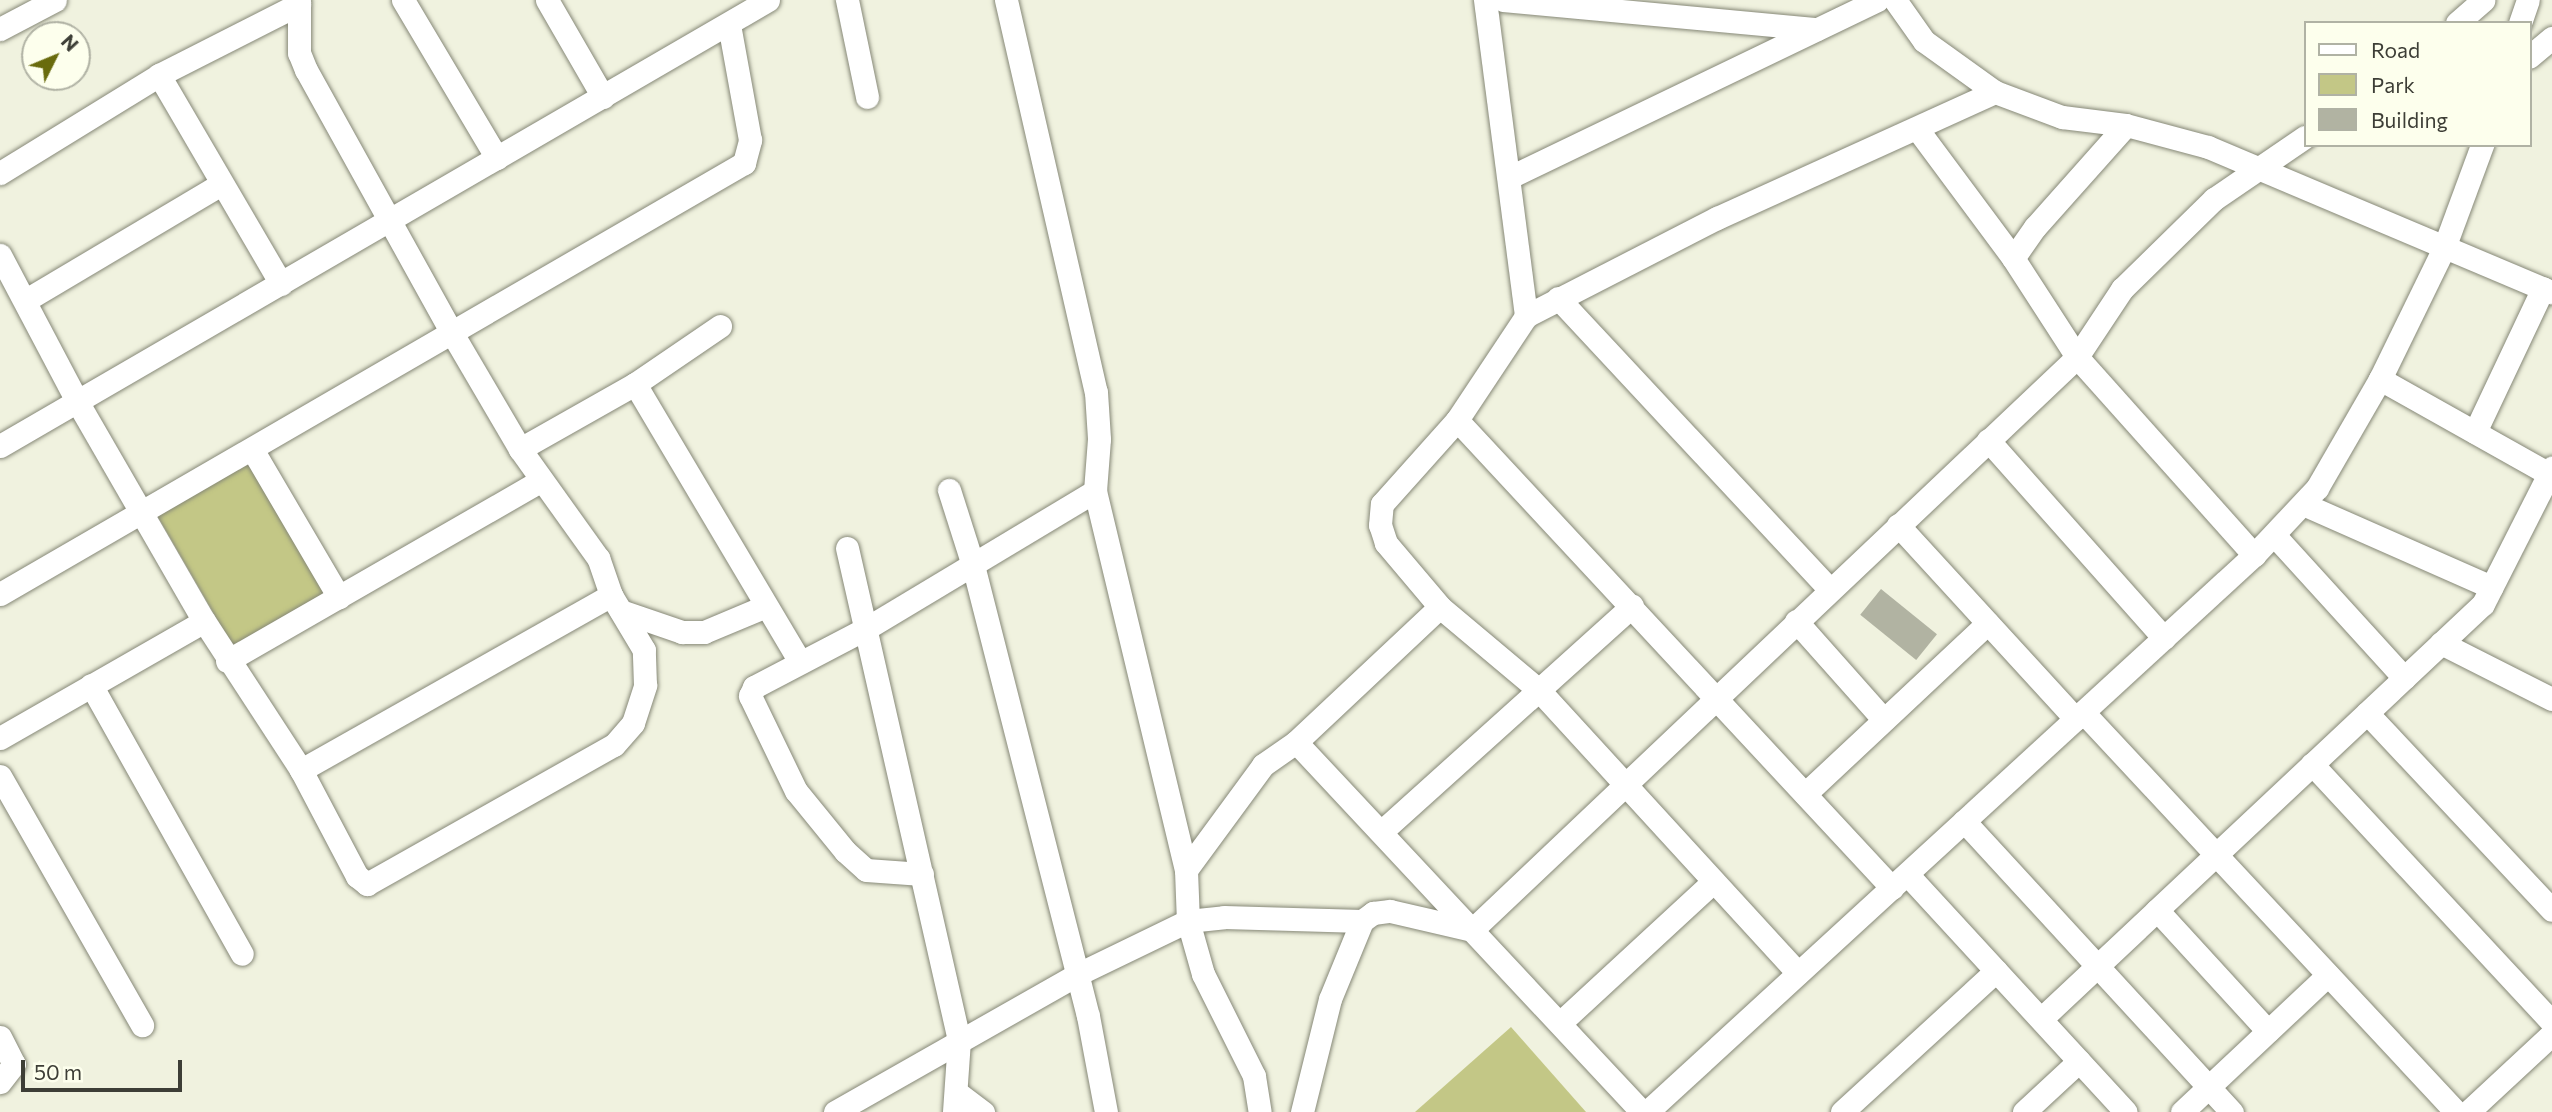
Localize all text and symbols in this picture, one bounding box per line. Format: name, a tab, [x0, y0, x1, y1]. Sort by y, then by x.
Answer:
north arrow	[21, 21, 91, 91]
legend	[2304, 21, 2531, 147]
text: N	[57, 30, 84, 56]
text: Road	[2371, 37, 2420, 62]
text: Park	[2371, 72, 2415, 97]
text: Building	[2371, 107, 2448, 132]
scale bar	[24, 1046, 186, 1090]
text: 50 m	[34, 1059, 82, 1084]

